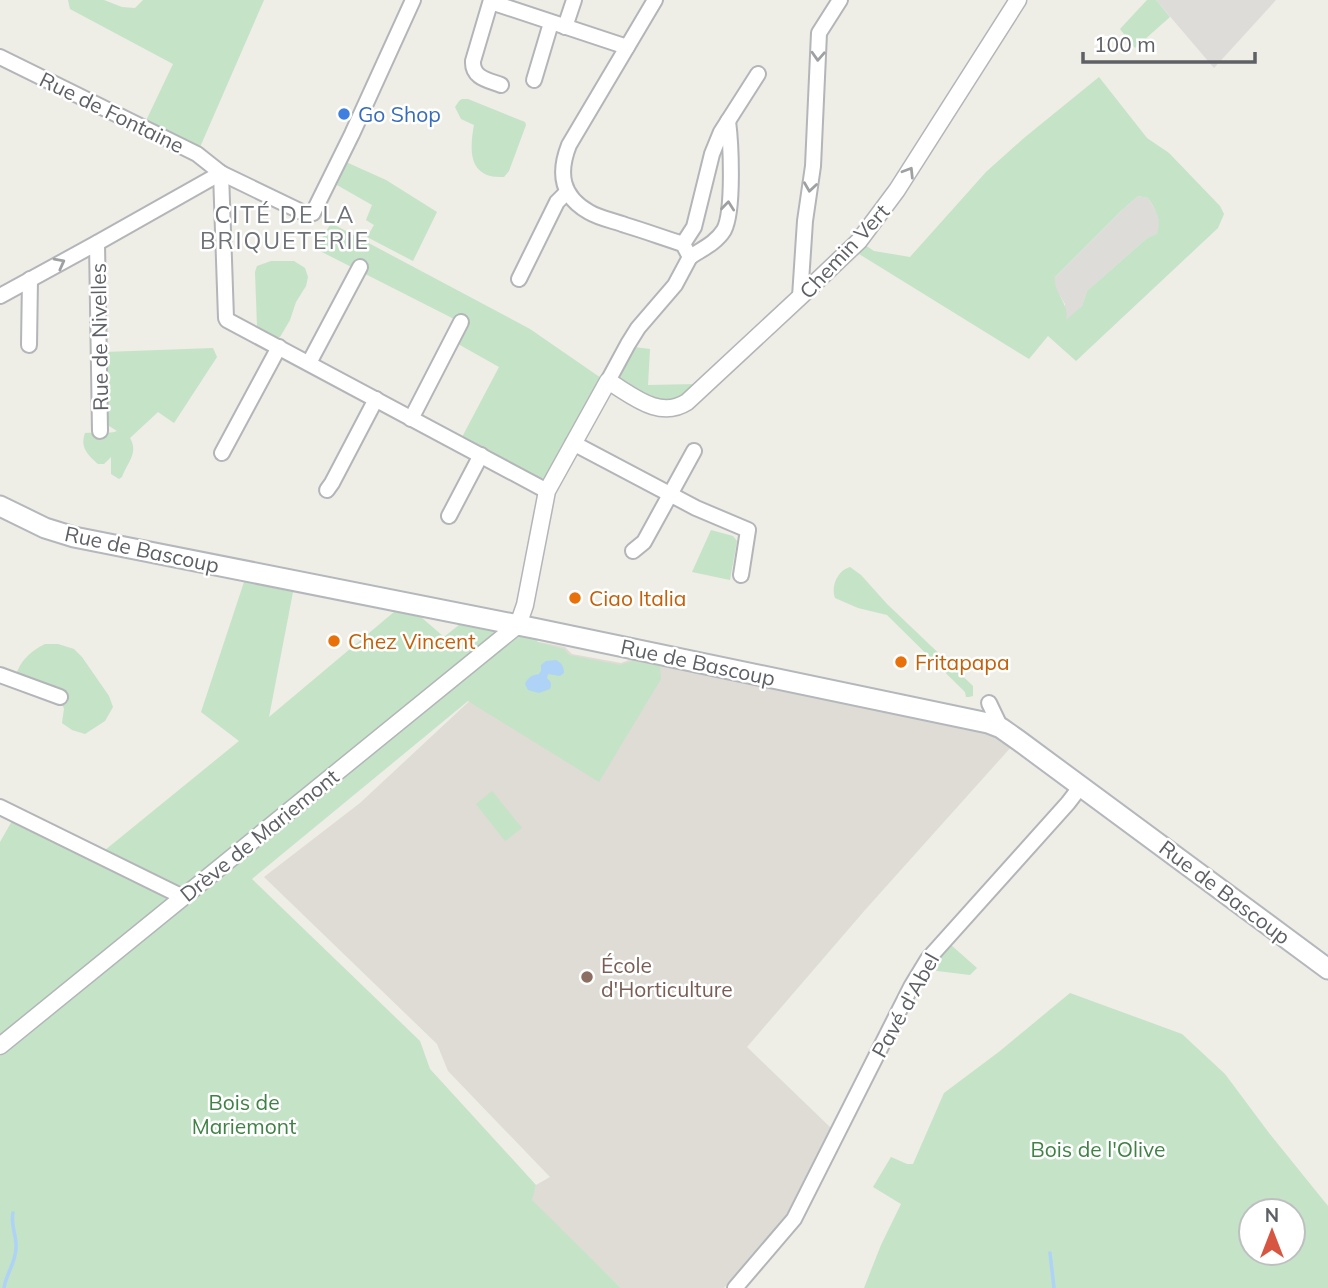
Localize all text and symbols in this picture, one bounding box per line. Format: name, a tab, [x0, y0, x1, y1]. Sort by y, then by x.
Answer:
scale bar	[1083, 21, 1254, 65]
text: 100 m	[1094, 31, 1156, 57]
one-way arrow	[810, 51, 825, 62]
street label: Rue de Fontaine	[36, 66, 188, 158]
place label: Go Shop	[358, 101, 441, 127]
marker: Go Shop	[336, 106, 352, 122]
one-way arrow	[900, 167, 913, 180]
one-way arrow	[803, 181, 818, 193]
street label: Chemin Vert	[794, 198, 894, 304]
district label: CITÉ DE LA BRIQUETERIE	[200, 200, 370, 255]
one-way arrow	[721, 200, 736, 212]
one-way arrow	[53, 258, 65, 271]
street label: Rue de Nivelles	[85, 263, 113, 411]
street label: Rue de Bascoup	[62, 520, 222, 578]
place label: Ciao Italia	[589, 585, 686, 611]
marker: Ciao Italia	[567, 590, 583, 606]
place label: Chez Vincent	[348, 628, 476, 654]
marker: Chez Vincent	[326, 633, 342, 649]
street label: Rue de Bascoup	[618, 633, 778, 691]
place label: Fritapapa	[915, 649, 1010, 675]
marker: Fritapapa	[893, 654, 909, 670]
street label: Drève de Mariemont	[174, 763, 344, 907]
street label: Rue de Bascoup	[1154, 834, 1296, 950]
street label: Pavé d'Abel	[866, 948, 944, 1062]
place label: École d'Horticulture	[601, 952, 733, 1002]
marker: École d'Horticulture	[579, 969, 595, 985]
park label: Bois de Mariemont	[192, 1089, 296, 1139]
park label: Bois de l'Olive	[1031, 1136, 1165, 1162]
north arrow	[1237, 1197, 1307, 1267]
text: N	[1265, 1203, 1279, 1227]

